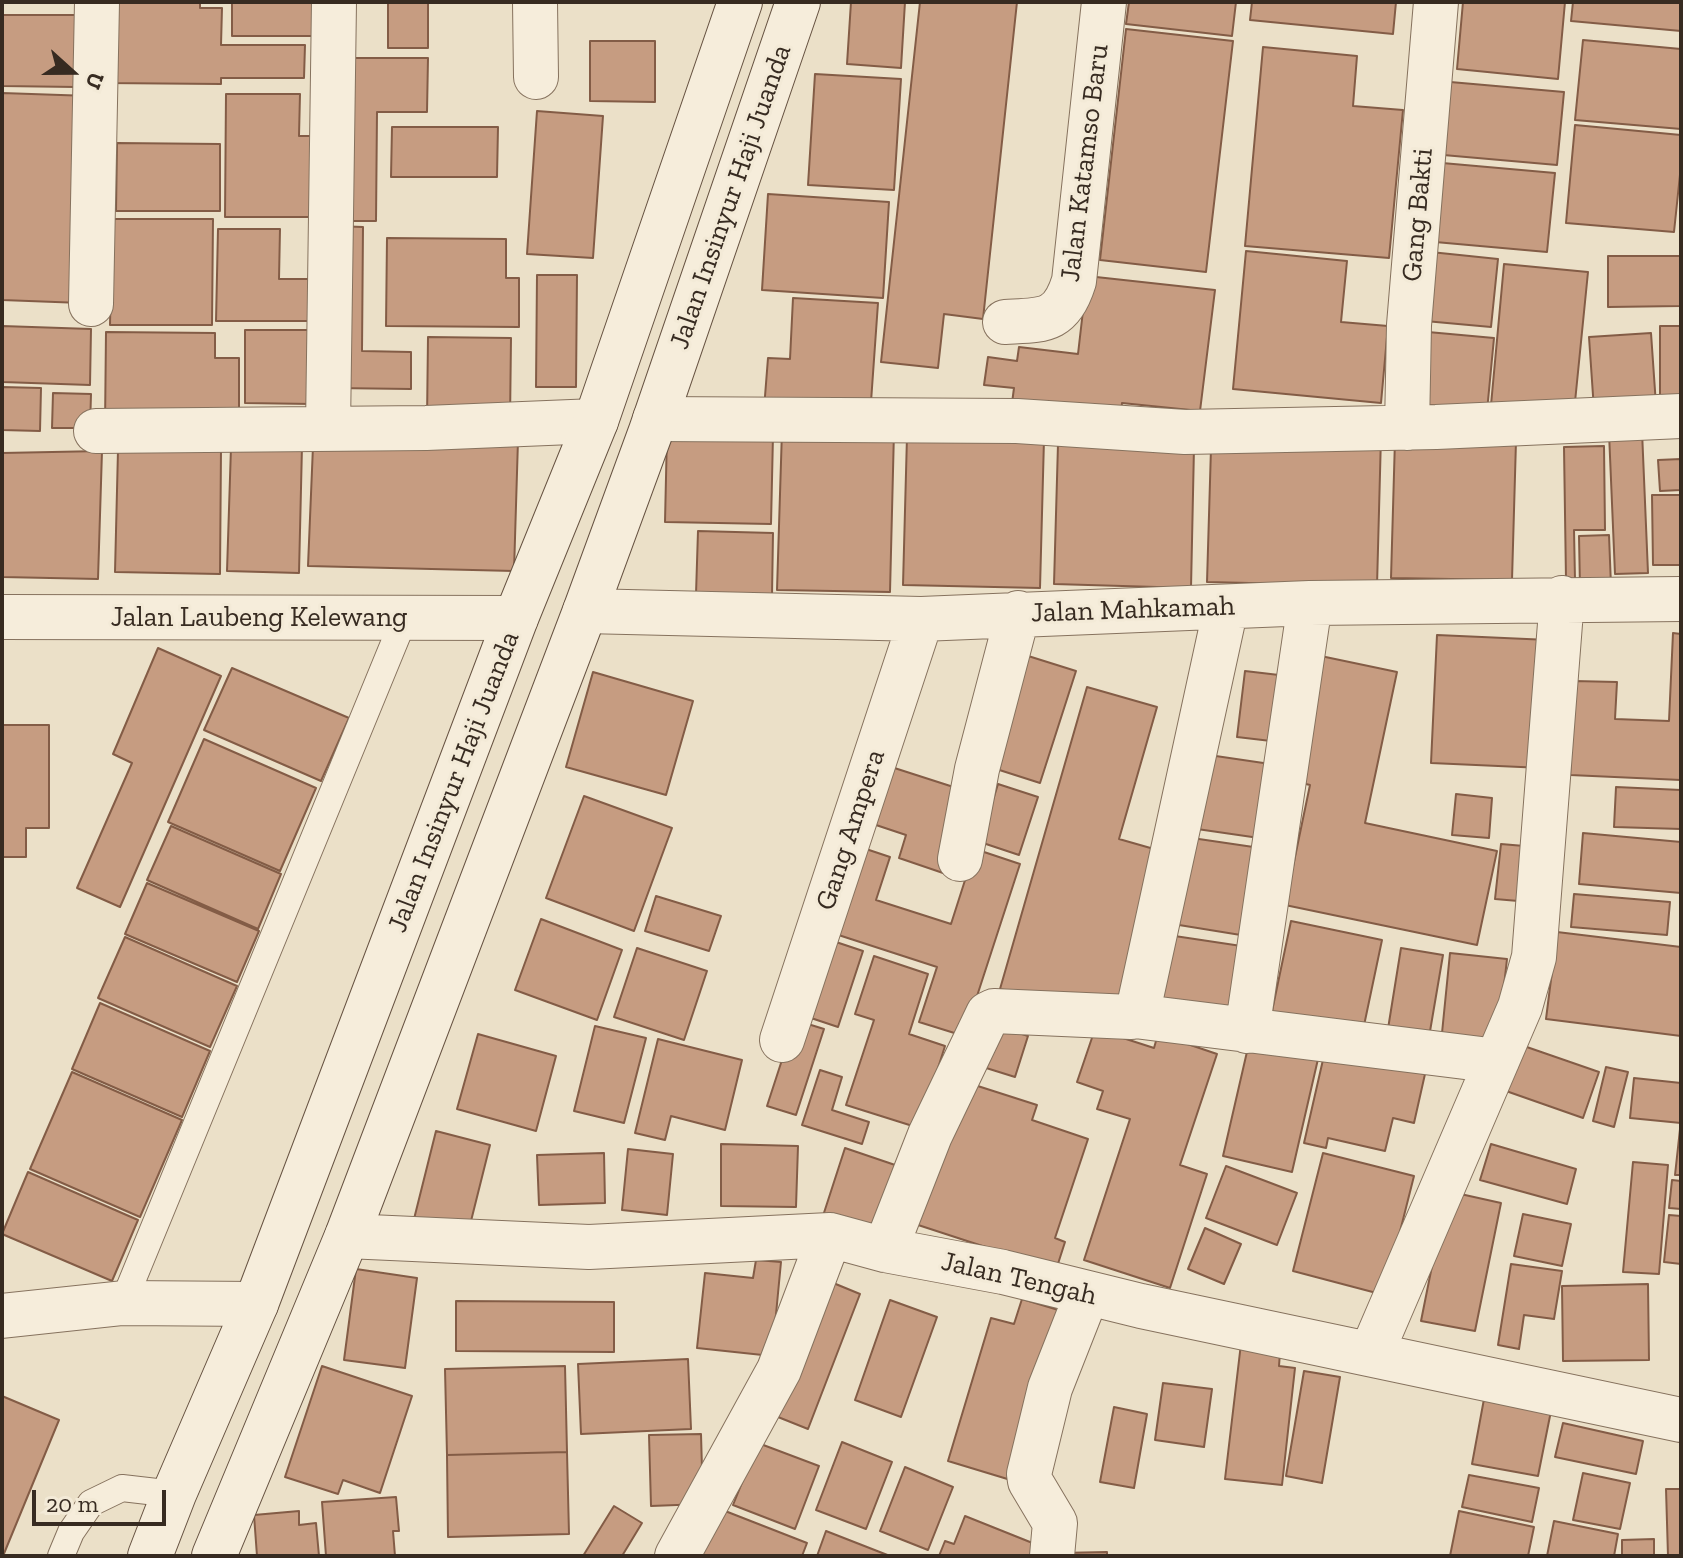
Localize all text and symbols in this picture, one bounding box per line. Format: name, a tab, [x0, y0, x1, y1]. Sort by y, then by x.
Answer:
north arrow	[32, 32, 112, 112]
street label: Jalan Insinyur Haji Juanda	[663, 40, 799, 354]
street label: Jalan Katamso Baru	[1054, 42, 1116, 284]
text: U	[79, 69, 110, 93]
street label: Gang Bakti	[1395, 147, 1441, 283]
street label: Jalan Mahkamah	[1030, 590, 1236, 630]
street label: Jalan Laubeng Kelewang	[111, 601, 407, 635]
street label: Jalan Insinyur Haji Juanda	[381, 627, 527, 937]
street label: Gang Ampera	[809, 746, 893, 914]
street label: Jalan Tengah	[938, 1245, 1100, 1313]
scale bar	[36, 1474, 170, 1524]
text: 20 m	[46, 1489, 98, 1518]

